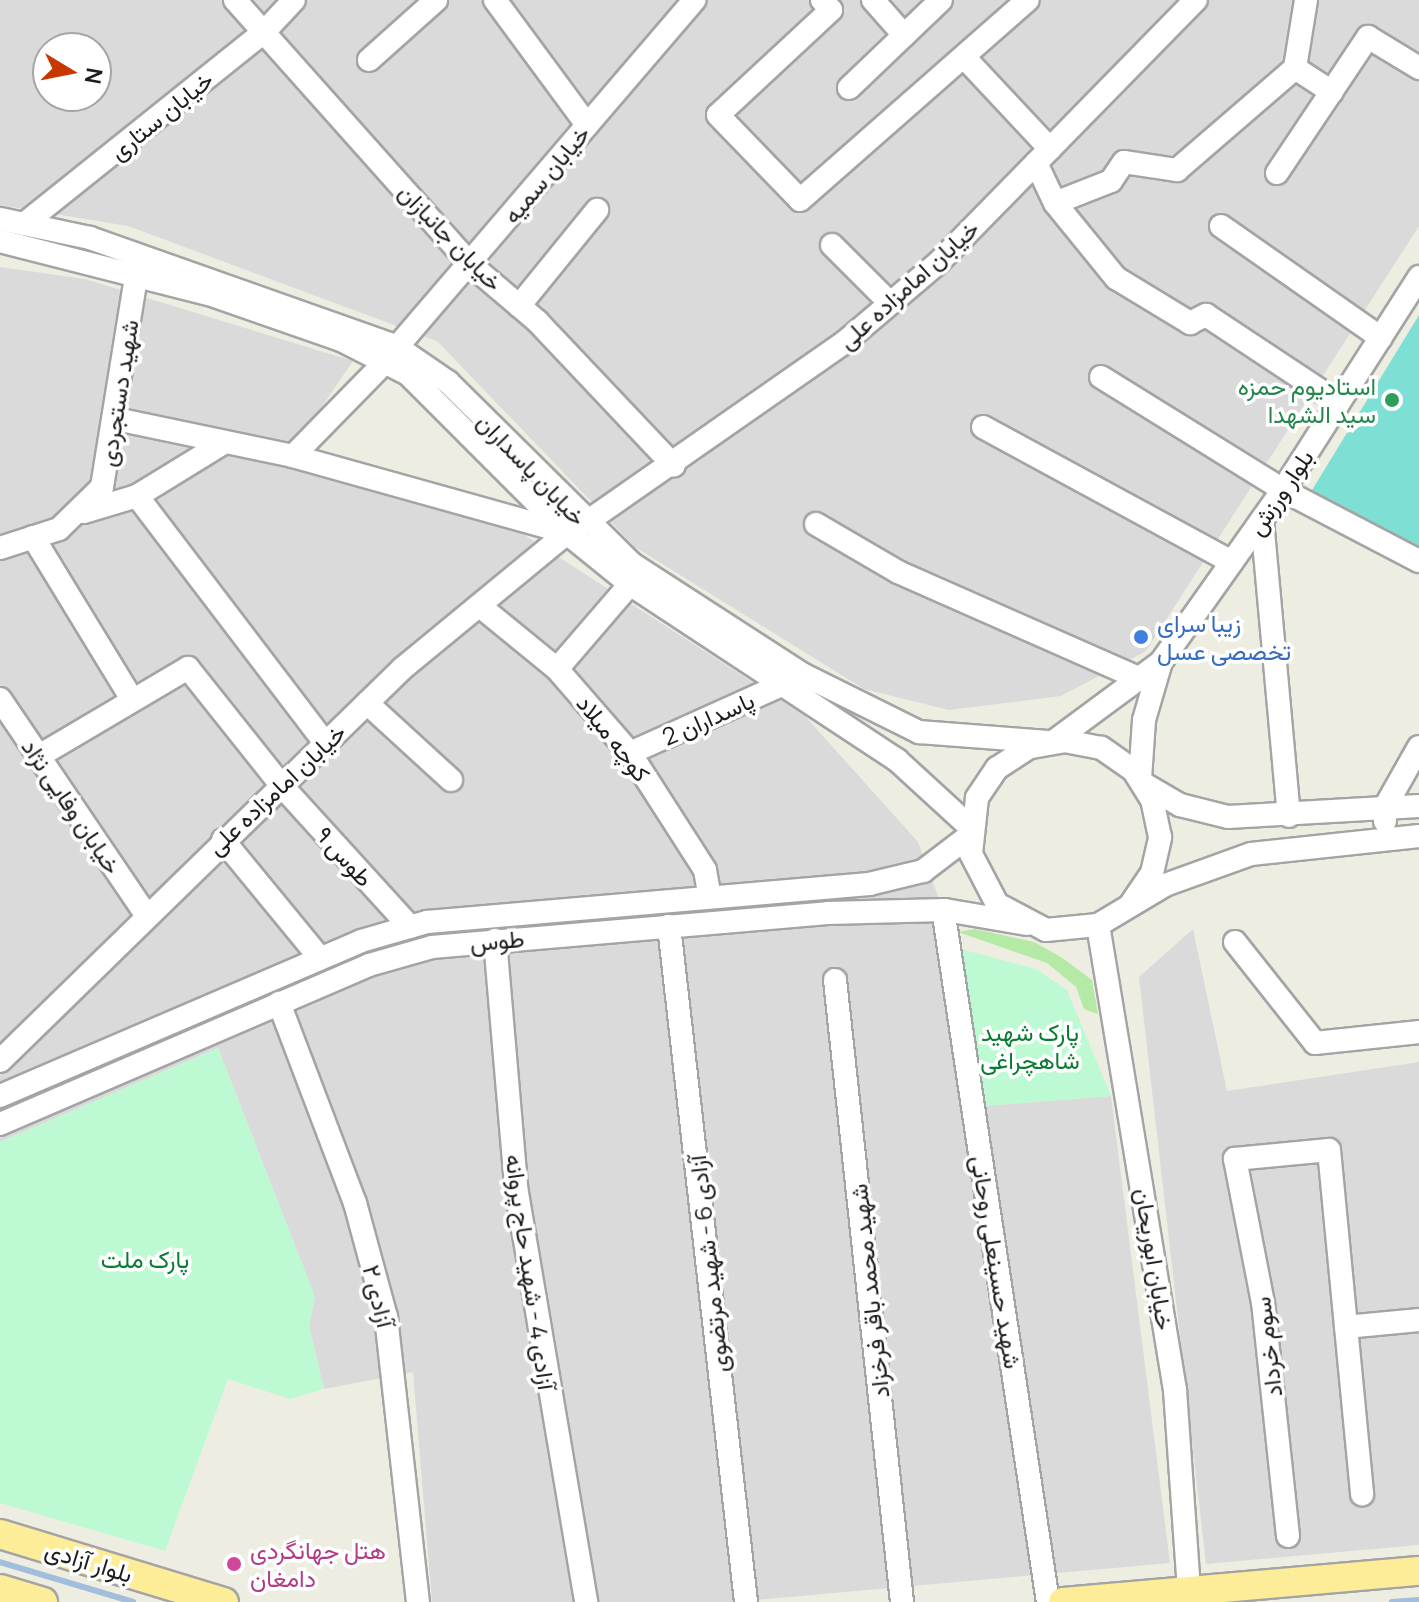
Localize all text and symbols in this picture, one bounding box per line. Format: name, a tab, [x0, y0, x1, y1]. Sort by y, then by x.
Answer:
north arrow	[32, 32, 112, 112]
street label: خیابان ستاری	[103, 64, 219, 166]
text: N	[78, 65, 110, 86]
street label: خیابان سمیه	[497, 119, 595, 229]
street label: خیابان جانبازان	[393, 177, 509, 297]
street label: خیابان امامزاده علی	[832, 213, 984, 355]
street label: شهید دستجردی	[92, 317, 144, 469]
place label: استادیوم حمزه سید الشهدا	[1238, 372, 1376, 428]
marker: استادیوم حمزه سید الشهدا	[1383, 391, 1401, 409]
street label: خیابان پاسداران	[471, 407, 593, 531]
street label: بلوار ورزش	[1241, 444, 1319, 540]
place label: زیبا سرای تخصصی عسل	[1157, 609, 1291, 665]
marker: زیبا سرای تخصصی عسل	[1132, 628, 1150, 646]
street label: پاسداران 2	[657, 685, 759, 751]
street label: کوچه میلاد	[571, 689, 657, 787]
street label: خیابان امامزاده علی	[201, 717, 351, 861]
street label: خیابان وفایی نژاد	[16, 733, 128, 879]
street label: طوس ۹	[311, 820, 379, 892]
street label: طوس	[469, 923, 525, 957]
park label: پارک شهید شاهچراغی	[980, 1018, 1080, 1074]
street label: آزادی 4 - شهید حاج پروانه	[500, 1152, 562, 1392]
street label: شهید حسینعلی روحانی	[966, 1153, 1028, 1371]
street label: آزادی 6 - شهید مرتضوی	[682, 1154, 734, 1374]
street label: شهید محمد باقر فرخزاد	[843, 1183, 895, 1399]
street label: خیابان ابوریحان	[1130, 1186, 1180, 1332]
park label: پارک ملت	[101, 1245, 189, 1273]
street label: آزادی ۲	[357, 1262, 401, 1330]
street label: سوم خرداد	[1247, 1295, 1287, 1399]
street label: بلوار آزادی	[42, 1534, 136, 1588]
place label: هتل جهانگردى دامغان	[250, 1536, 386, 1592]
marker: هتل جهانگردى دامغان	[225, 1555, 243, 1573]

